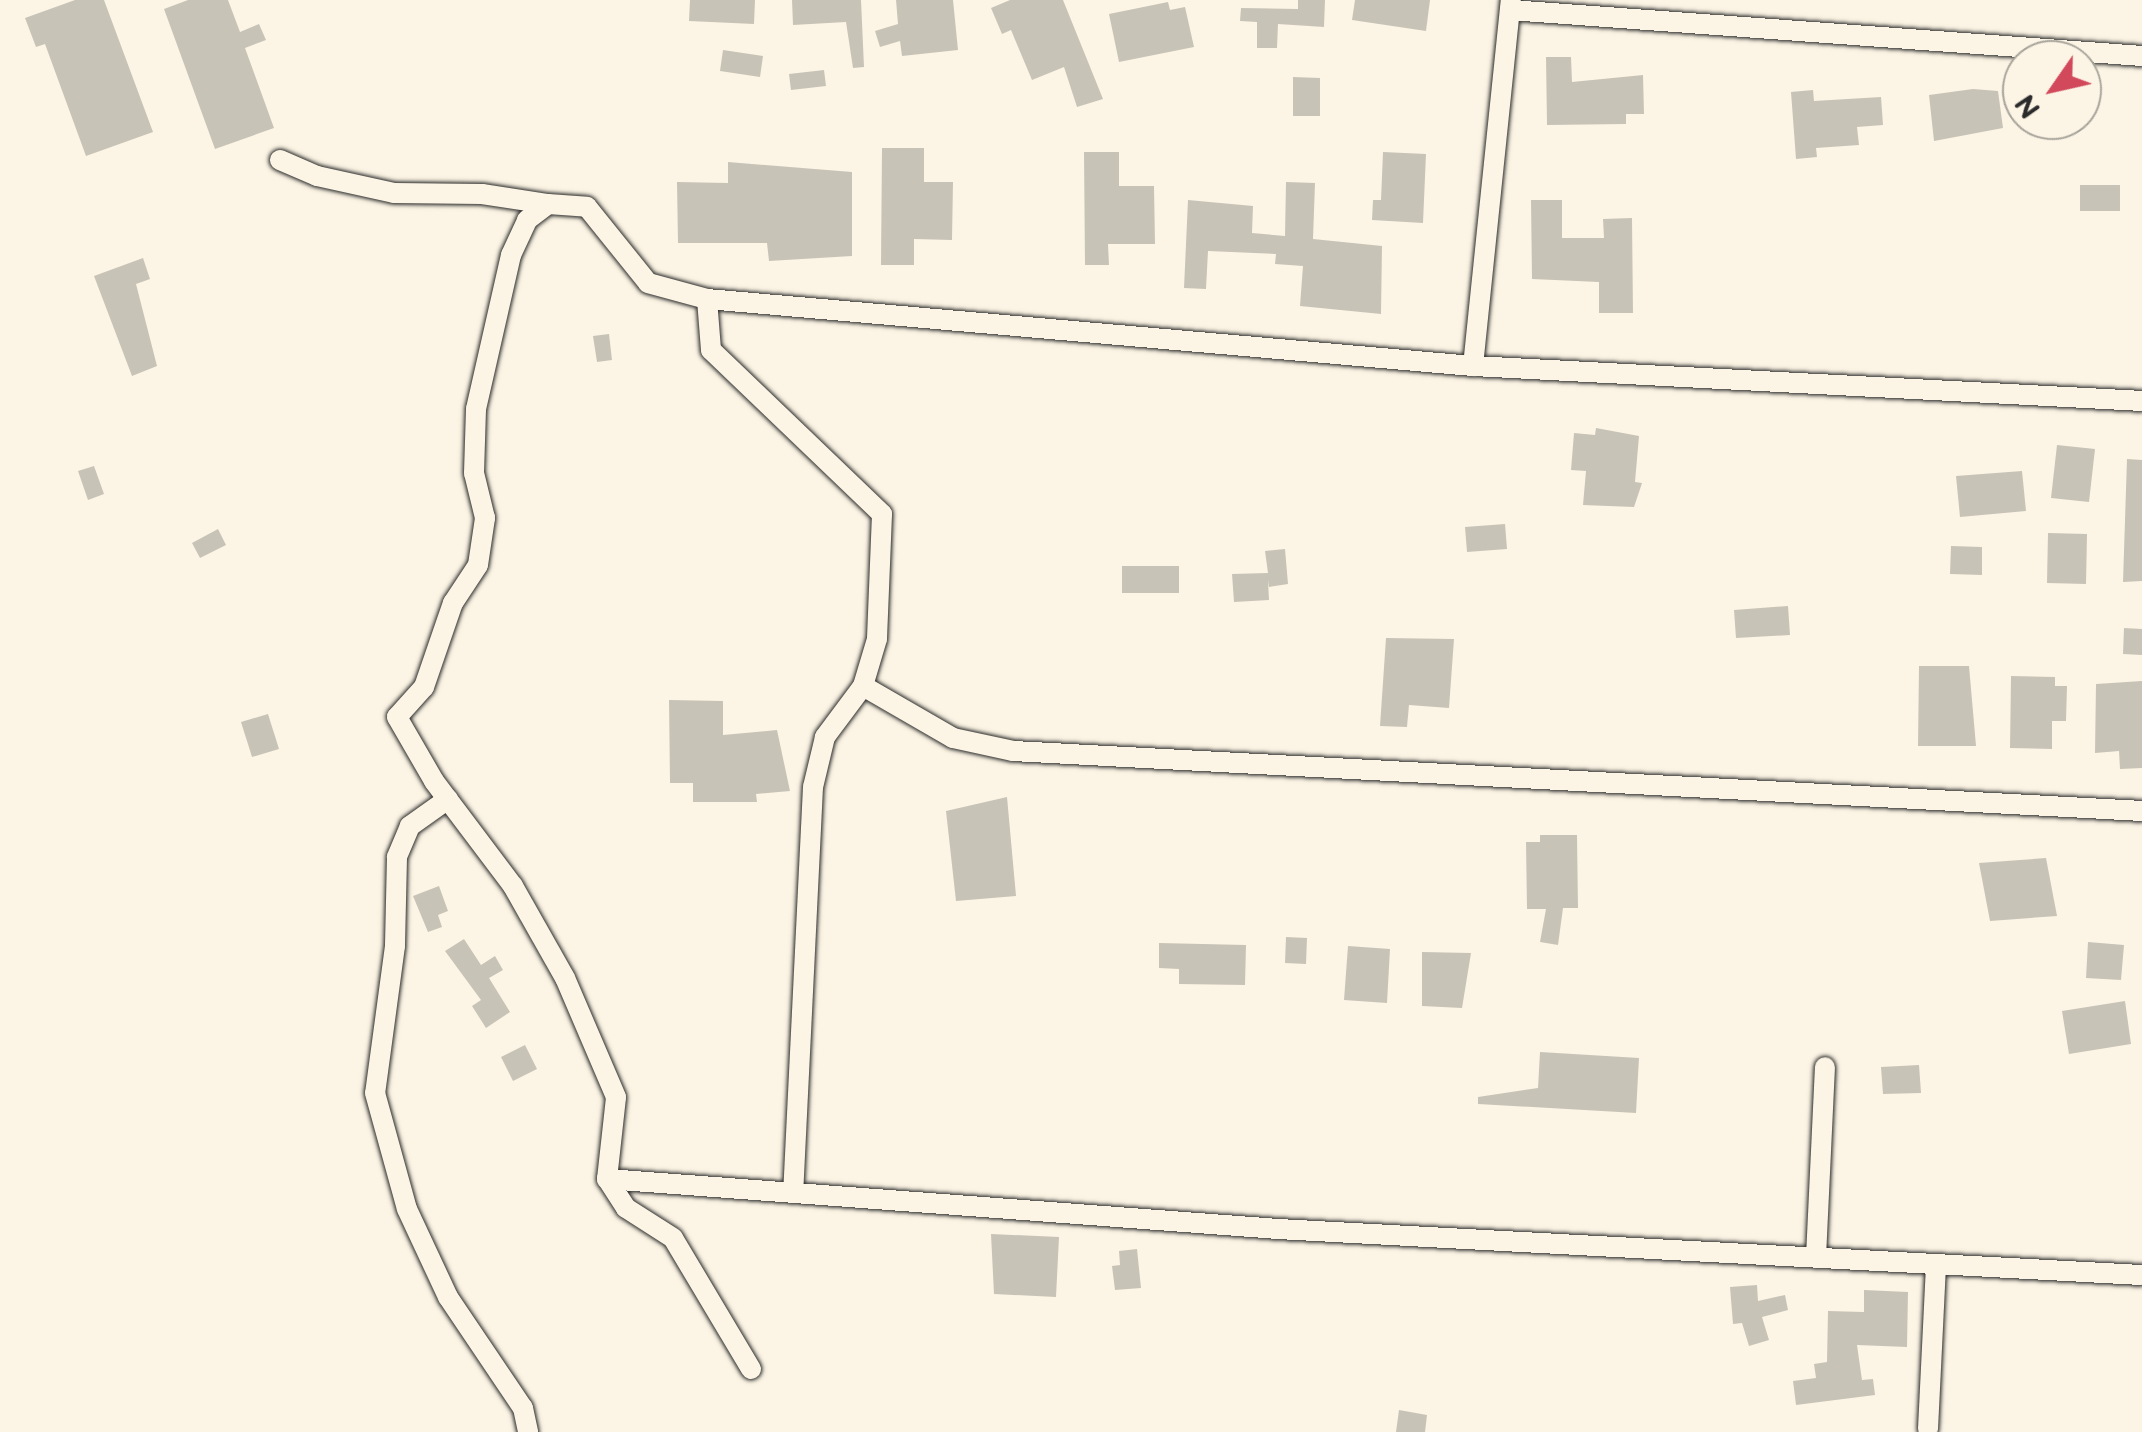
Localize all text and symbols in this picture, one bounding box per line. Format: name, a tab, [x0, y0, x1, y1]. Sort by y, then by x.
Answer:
north arrow	[2002, 40, 2102, 140]
text: N	[2009, 88, 2048, 124]

